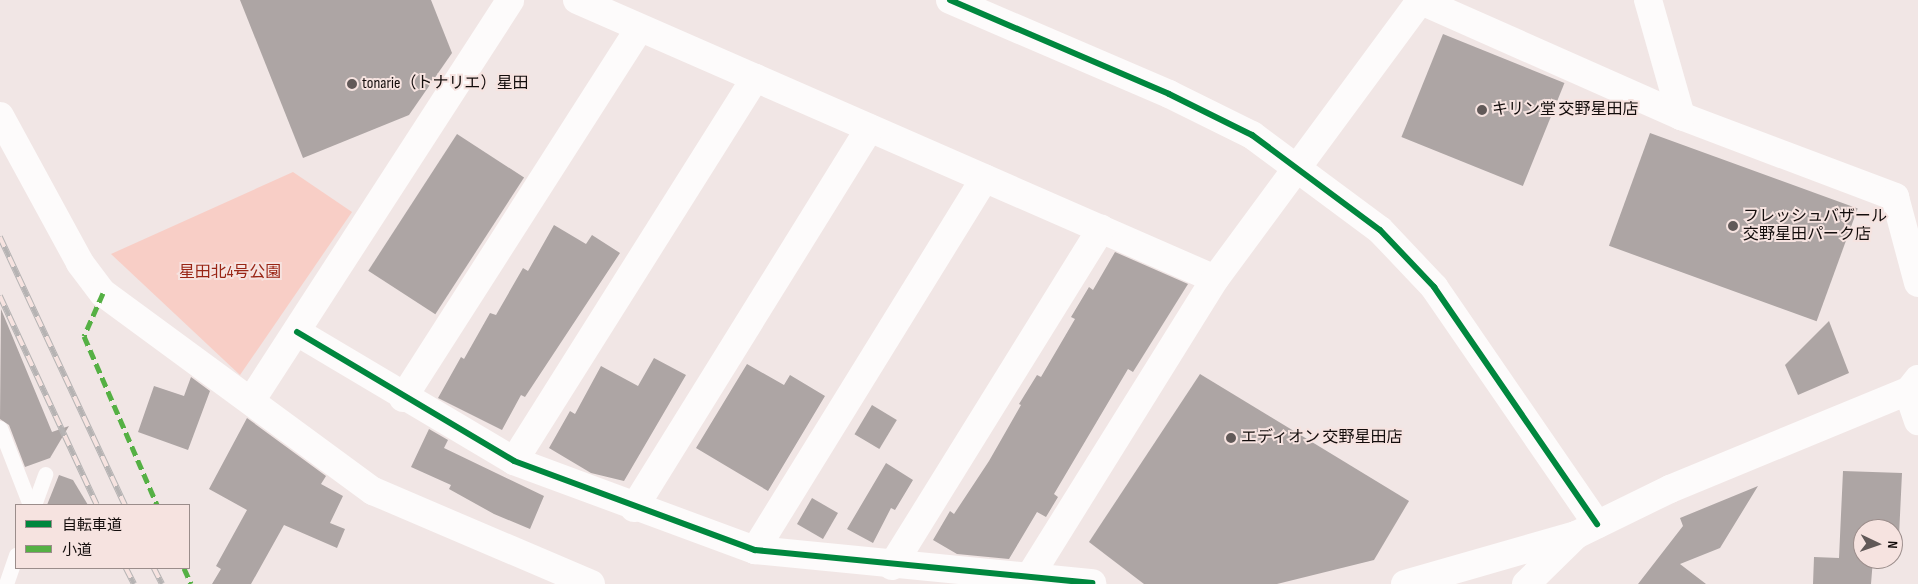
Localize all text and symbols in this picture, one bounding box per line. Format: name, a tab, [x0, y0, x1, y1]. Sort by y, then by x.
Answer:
place label: tonarie（トナリエ）星田	[362, 74, 528, 94]
marker: tonarie（トナリエ）星田	[346, 78, 358, 90]
place label: キリン堂 交野星田店	[1492, 100, 1639, 120]
marker: キリン堂 交野星田店	[1476, 104, 1488, 116]
place label: フレッシュバザール 交野星田パーク店	[1743, 207, 1887, 245]
marker: フレッシュバザール 交野星田パーク店	[1727, 220, 1739, 232]
park label: 星田北4号公園	[179, 263, 281, 283]
place label: エディオン 交野星田店	[1241, 428, 1404, 448]
marker: エディオン 交野星田店	[1225, 432, 1237, 444]
legend	[15, 504, 190, 569]
text: 自転車道	[62, 516, 122, 535]
north arrow	[1853, 519, 1903, 569]
text: 小道	[62, 541, 92, 560]
text: N	[1884, 541, 1901, 549]

